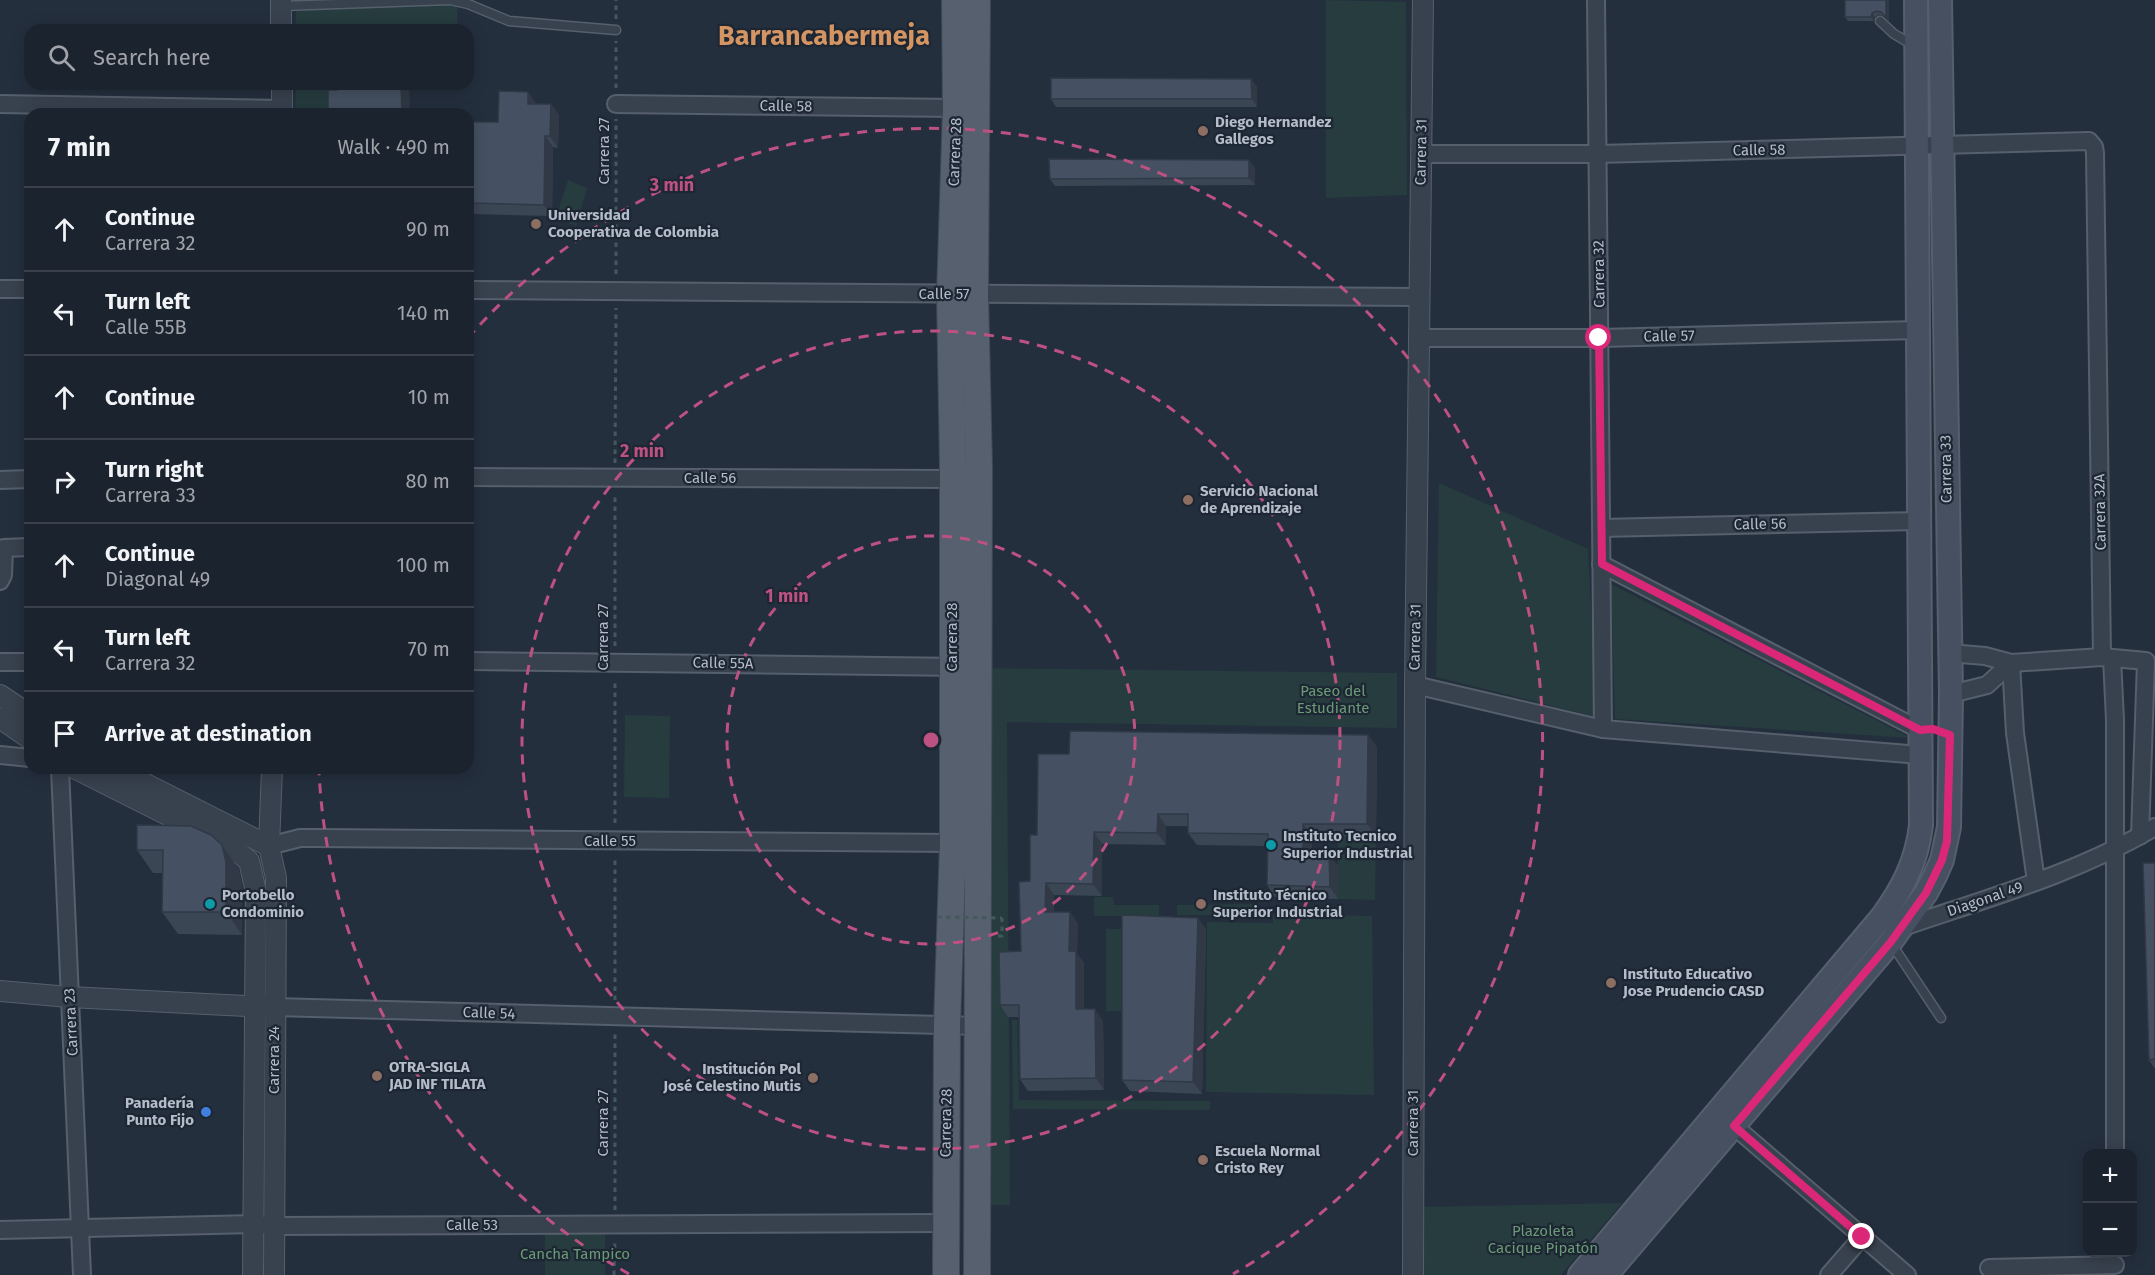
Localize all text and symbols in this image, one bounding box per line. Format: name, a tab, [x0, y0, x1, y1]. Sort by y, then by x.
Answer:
district label: Barrancabermeja	[718, 20, 930, 52]
search box	[24, 24, 474, 90]
icon: search	[45, 41, 78, 74]
text: Search here	[93, 44, 211, 71]
street label: Calle 58	[759, 97, 813, 115]
place label: Diego Hernandez Gallegos	[1215, 113, 1331, 148]
street label: Carrera 27	[595, 117, 613, 185]
street label: Carrera 28	[945, 117, 965, 187]
street label: Carrera 31	[1411, 118, 1431, 186]
marker: Diego Hernandez Gallegos	[1196, 124, 1210, 138]
text: 7 min	[48, 132, 111, 163]
text: Walk · 490 m	[338, 135, 450, 159]
street label: Calle 58	[1732, 141, 1786, 159]
text: 3 min	[649, 174, 694, 196]
text: Continue	[105, 204, 195, 231]
place label: Universidad Cooperativa de Colombia	[548, 206, 719, 241]
icon: ahead	[48, 213, 81, 246]
text: 90 m	[406, 217, 450, 241]
marker: Universidad Cooperativa de Colombia	[529, 217, 543, 231]
text: Carrera 32	[105, 231, 196, 255]
street label: Carrera 32	[1589, 240, 1609, 308]
street label: Calle 57	[919, 285, 970, 303]
text: Turn left	[105, 288, 190, 315]
icon: left	[48, 297, 81, 330]
text: 140 m	[397, 301, 450, 325]
text: Calle 55B	[105, 315, 187, 339]
route start	[1585, 324, 1611, 350]
street label: Calle 57	[1643, 327, 1695, 345]
icon: ahead	[48, 381, 81, 414]
text: Continue	[105, 384, 195, 411]
text: 10 m	[408, 385, 450, 409]
street label: Carrera 33	[1936, 435, 1956, 503]
text: 2 min	[620, 440, 664, 462]
text: Turn right	[105, 456, 204, 483]
icon: right	[48, 465, 81, 498]
text: 80 m	[405, 469, 450, 493]
street label: Calle 56	[684, 469, 736, 487]
street label: Carrera 32A	[2090, 473, 2110, 550]
place label: Servicio Nacional de Aprendizaje	[1200, 482, 1319, 517]
text: Carrera 33	[105, 483, 196, 507]
marker: Servicio Nacional de Aprendizaje	[1181, 493, 1195, 507]
street label: Calle 56	[1734, 515, 1786, 533]
text: Continue	[105, 540, 195, 567]
icon: ahead	[48, 549, 81, 582]
text: 100 m	[397, 553, 450, 577]
text: Diagonal 49	[105, 567, 210, 591]
text: 1 min	[765, 585, 809, 607]
street label: Carrera 27	[594, 603, 612, 671]
street label: Carrera 28	[943, 603, 961, 671]
street label: Carrera 31	[1405, 603, 1425, 671]
text: Turn left	[105, 624, 190, 651]
icon: left	[48, 633, 81, 666]
text: 70 m	[408, 637, 450, 661]
text: Carrera 32	[105, 651, 196, 675]
street label: Calle 55A	[693, 653, 754, 673]
park label: Paseo del Estudiante	[1297, 682, 1369, 717]
icon: arrive	[48, 717, 81, 750]
text: Arrive at destination	[105, 720, 312, 747]
centre of rings	[921, 730, 941, 750]
place label: Instituto Tecnico Superior Industrial	[1283, 827, 1413, 862]
street label: Calle 55	[584, 832, 636, 850]
marker: Instituto Tecnico Superior Industrial	[1264, 838, 1278, 852]
street label: Diagonal 49	[1945, 878, 2025, 920]
place label: Portobello Condominio	[222, 886, 304, 921]
place label: Instituto Técnico Superior Industrial	[1213, 886, 1343, 921]
marker: Portobello Condominio	[203, 897, 217, 911]
marker: Instituto Técnico Superior Industrial	[1194, 897, 1208, 911]
place label: Instituto Educativo Jose Prudencio CASD	[1622, 965, 1765, 1000]
marker: Instituto Educativo Jose Prudencio CASD	[1604, 976, 1618, 990]
street label: Carrera 23	[60, 988, 82, 1056]
street label: Calle 54	[462, 1003, 516, 1023]
street label: Carrera 24	[265, 1026, 283, 1094]
place label: OTRA-SIGLA JAD INF TILATA	[388, 1058, 487, 1093]
place label: Institución Pol José Celestino Mutis	[662, 1060, 802, 1095]
marker: OTRA-SIGLA JAD INF TILATA	[370, 1069, 384, 1083]
marker: Institución Pol José Celestino Mutis	[806, 1071, 820, 1085]
street label: Carrera 28	[936, 1088, 956, 1158]
street label: Carrera 27	[594, 1089, 612, 1157]
street label: Carrera 31	[1404, 1090, 1422, 1156]
place label: Panadería Punto Fijo	[125, 1094, 194, 1129]
marker: Panadería Punto Fijo	[199, 1105, 213, 1119]
place label: Escuela Normal Cristo Rey	[1215, 1142, 1321, 1177]
map controls	[2083, 1149, 2137, 1257]
button: +	[2083, 1149, 2137, 1203]
marker: Escuela Normal Cristo Rey	[1196, 1153, 1210, 1167]
button: −	[2083, 1203, 2137, 1257]
street label: Calle 53	[446, 1216, 498, 1234]
park label: Plazoleta Cacique Pipatón	[1488, 1222, 1598, 1257]
route end	[1848, 1223, 1874, 1249]
park label: Cancha Tampico	[520, 1245, 630, 1263]

